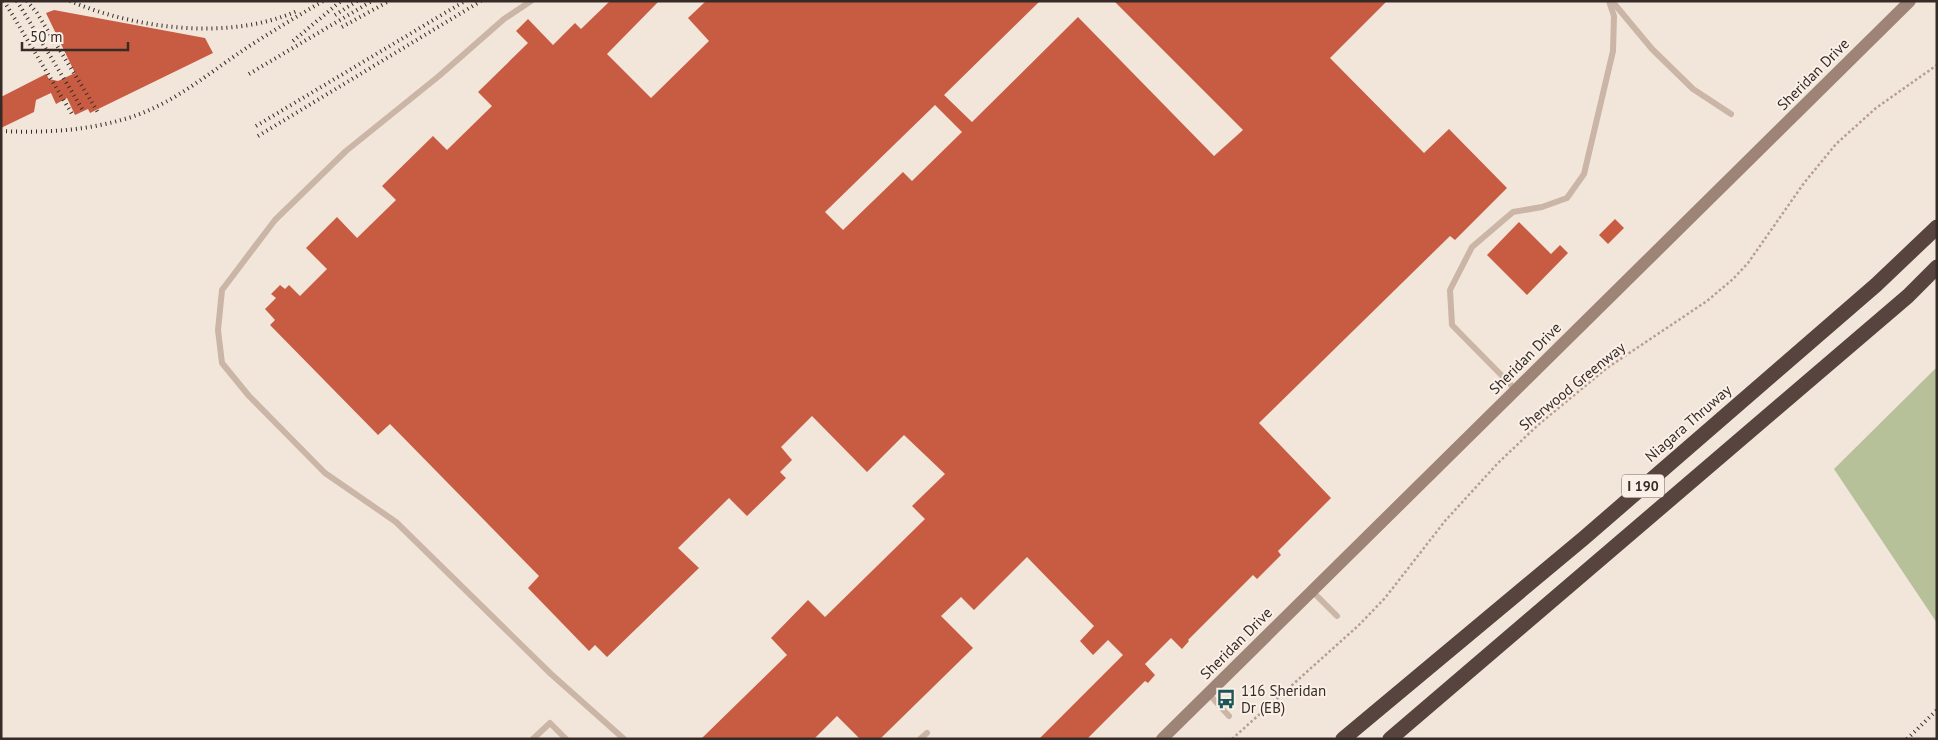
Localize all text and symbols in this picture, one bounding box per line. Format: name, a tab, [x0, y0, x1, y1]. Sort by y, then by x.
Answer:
scale bar	[22, 20, 129, 52]
text: 50 m	[30, 27, 63, 46]
street label: Sheridan Drive	[1773, 34, 1853, 114]
street label: Sheridan Drive	[1485, 318, 1565, 398]
street label: Sherwood Greenway	[1515, 337, 1629, 435]
street label: Niagara Thruway	[1641, 380, 1735, 466]
road number: I 190	[1622, 474, 1664, 498]
street label: Sheridan Drive	[1196, 603, 1276, 683]
place label: 116 Sheridan Dr (EB)	[1241, 681, 1326, 717]
bus stop icon: 116 Sheridan Dr (EB)	[1215, 688, 1237, 710]

